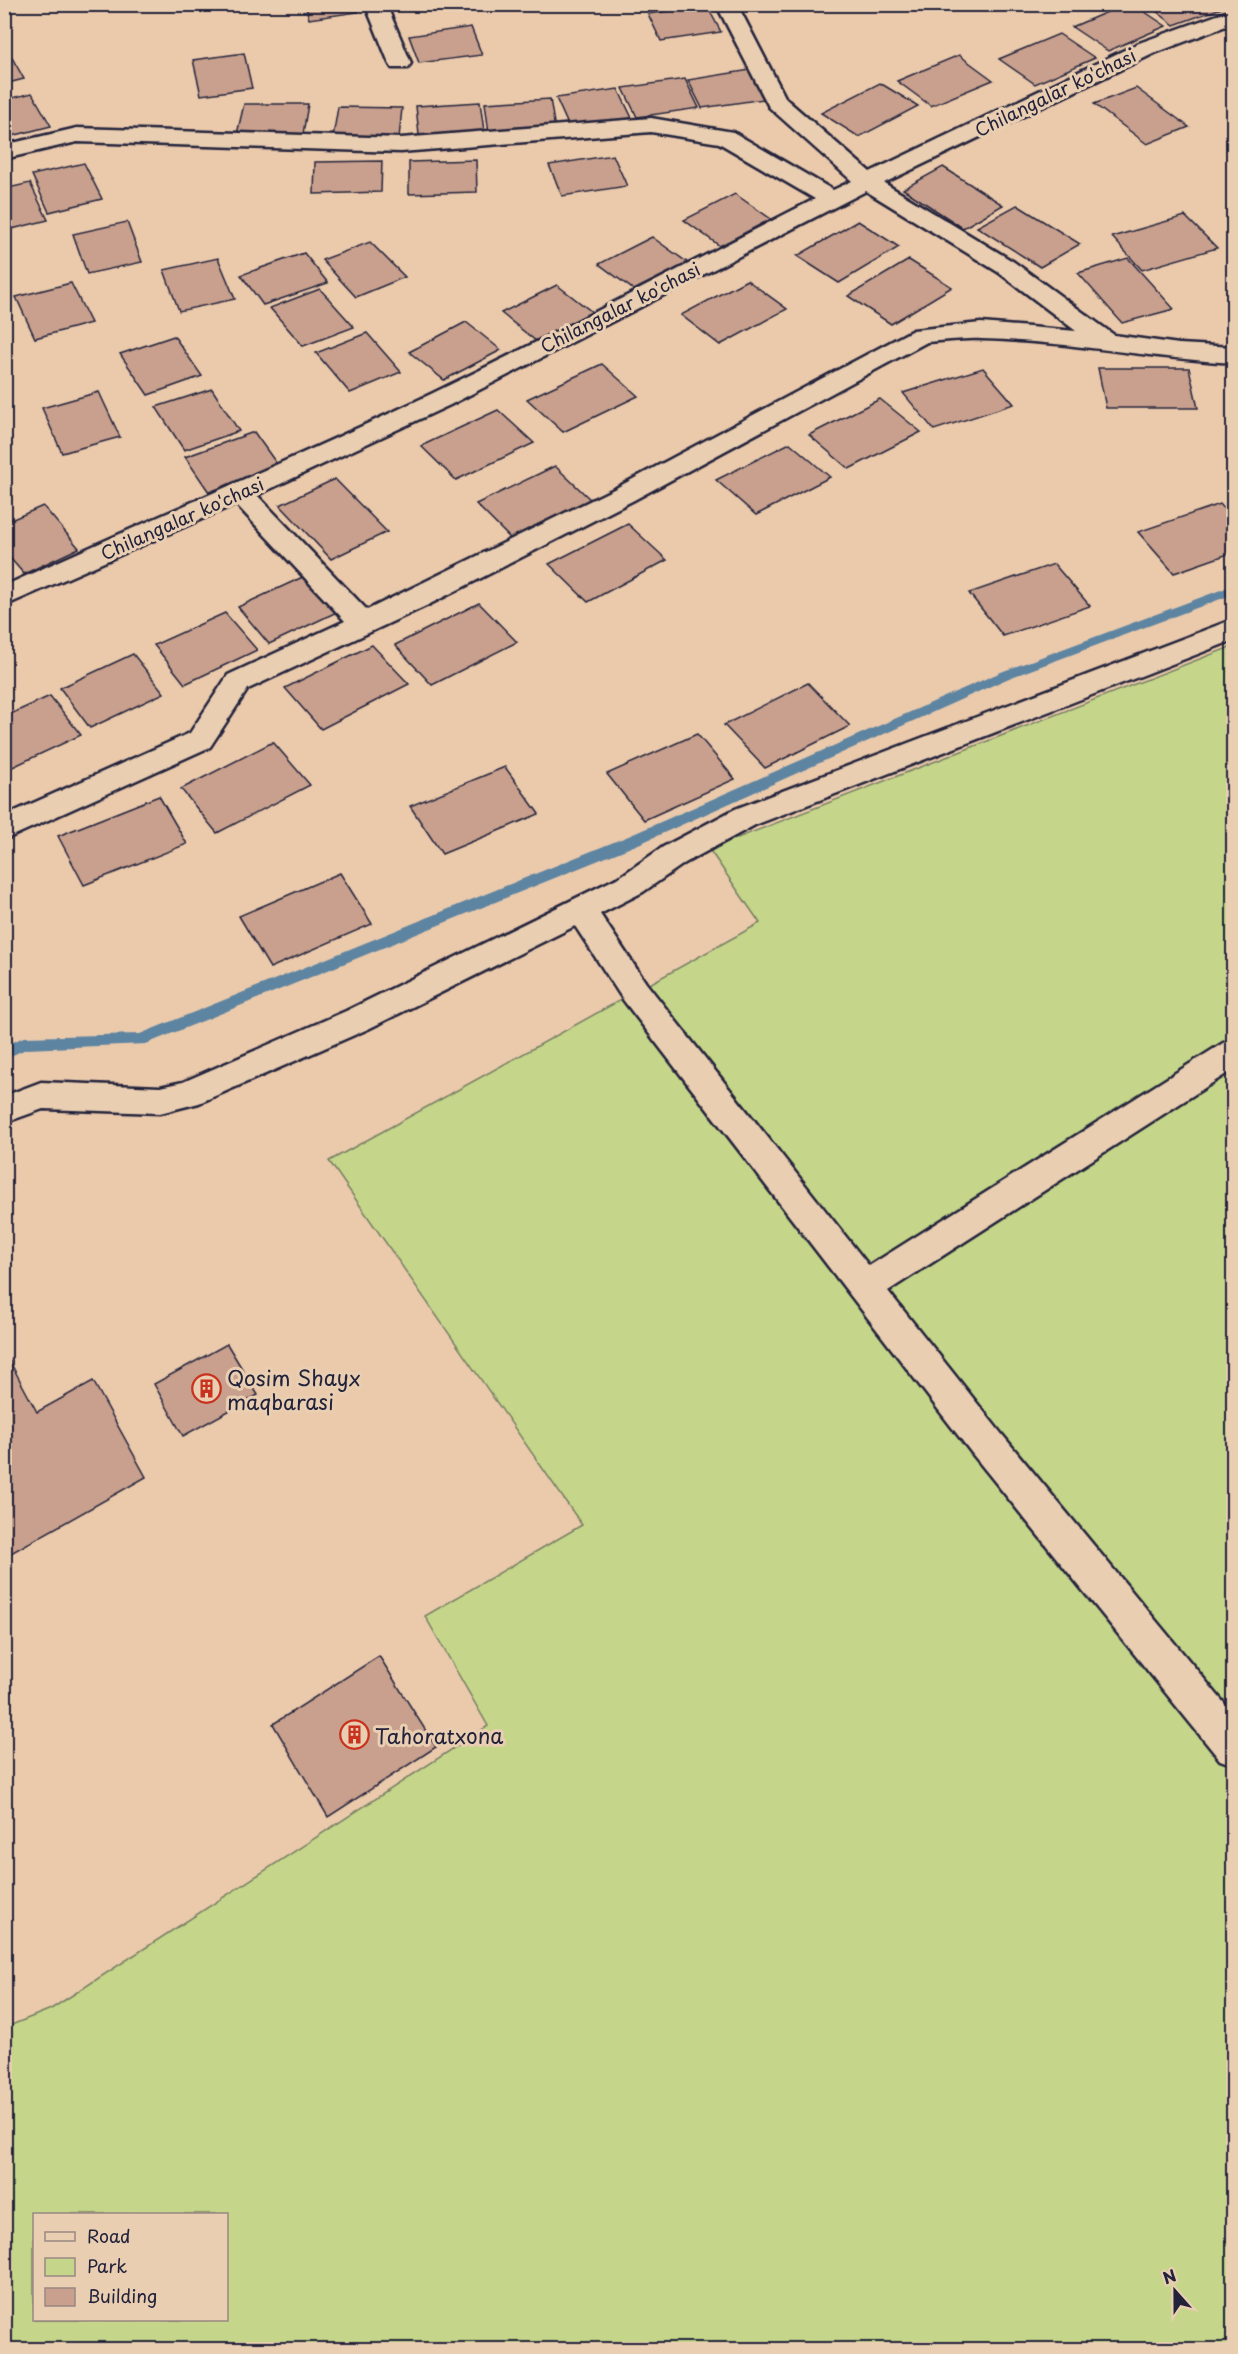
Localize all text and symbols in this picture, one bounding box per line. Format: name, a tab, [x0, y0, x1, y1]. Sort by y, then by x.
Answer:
street label: Chilangalar ko'chasi	[970, 41, 1140, 143]
street label: Chilangalar ko'chasi	[535, 255, 705, 359]
street label: Chilangalar ko'chasi	[96, 470, 268, 566]
place label: Qosim Shayx maqbarasi	[227, 1361, 361, 1417]
building icon: Qosim Shayx maqbarasi	[190, 1373, 222, 1405]
building icon: Tahoratxona	[338, 1719, 370, 1751]
place label: Tahoratxona	[375, 1719, 503, 1751]
legend	[33, 2213, 228, 2321]
text: Road	[87, 2222, 131, 2249]
text: Park	[87, 2252, 127, 2279]
north arrow	[1145, 2261, 1205, 2321]
text: N	[1159, 2263, 1179, 2290]
text: Building	[87, 2282, 157, 2309]

